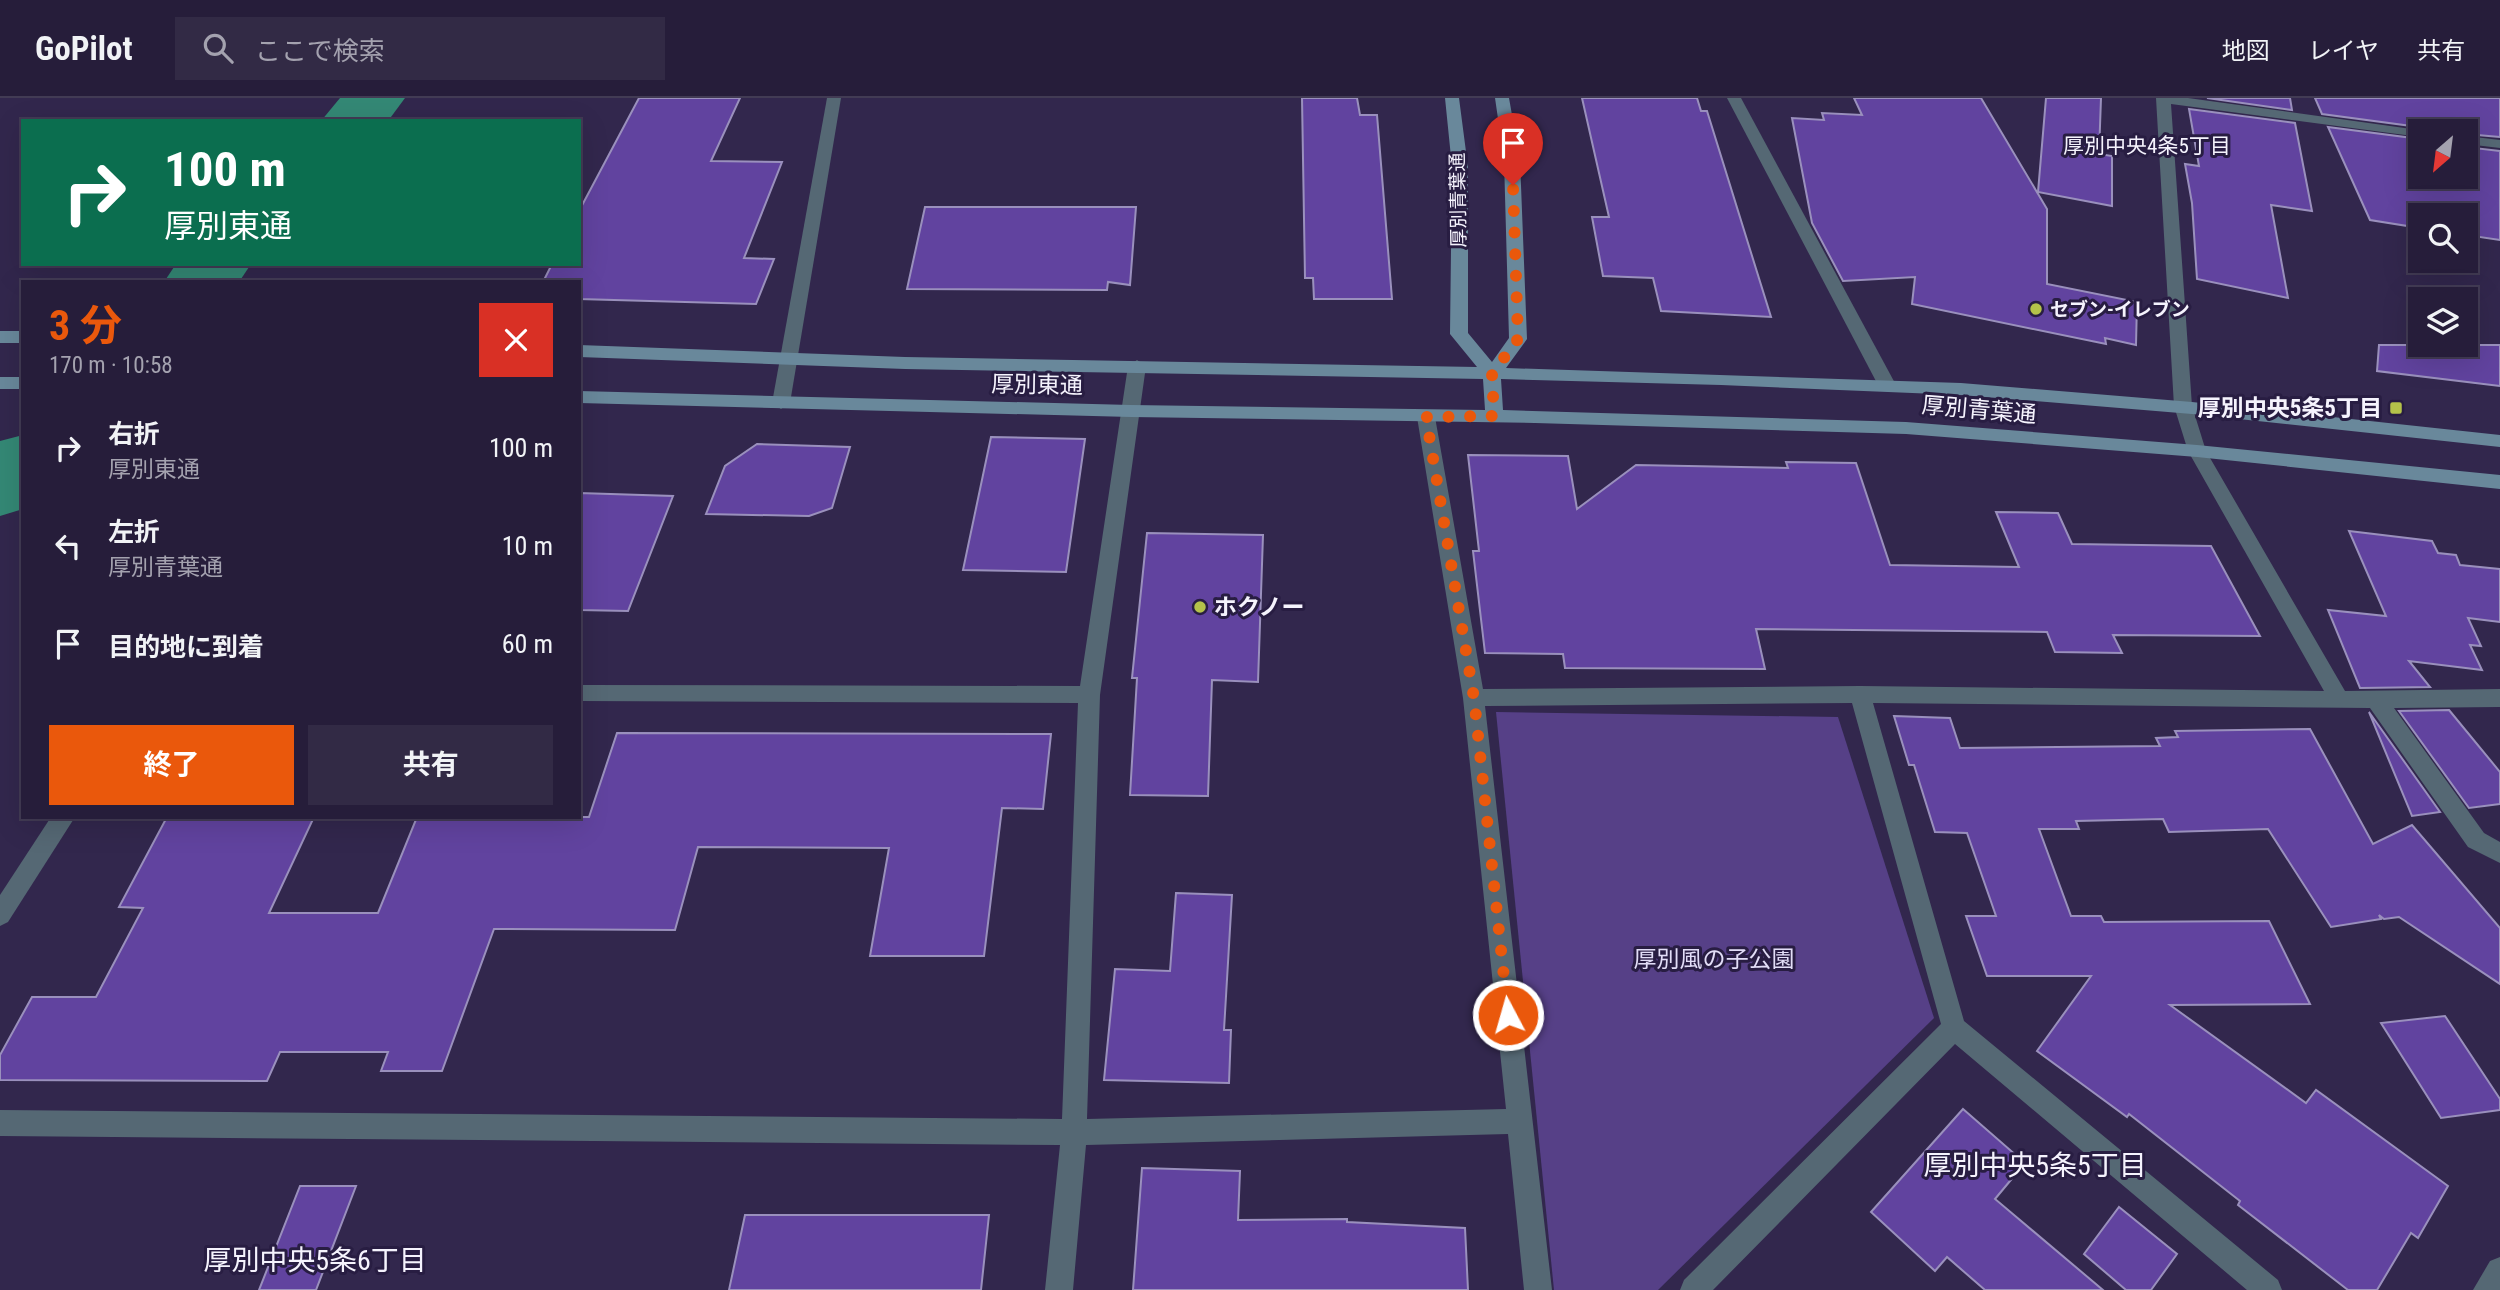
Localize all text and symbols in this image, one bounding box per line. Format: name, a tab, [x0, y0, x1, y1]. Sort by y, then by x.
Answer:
search box	[175, 17, 665, 80]
text: GoPilot	[35, 29, 133, 68]
icon: search	[199, 29, 237, 67]
text: ここで検索	[255, 36, 385, 66]
text: 地図	[2222, 37, 2270, 65]
text: レイヤ	[2308, 37, 2379, 65]
text: 共有	[2417, 37, 2465, 65]
pin	[1483, 113, 1543, 185]
north arrow	[2408, 119, 2478, 189]
map controls	[2408, 119, 2478, 357]
icon: arrive	[1494, 124, 1532, 162]
district label: 厚別中央4条5丁目	[2063, 134, 2231, 158]
text: 100 m	[164, 141, 286, 198]
icon: right	[49, 147, 140, 238]
street label: 厚別青葉通	[1446, 152, 1470, 248]
button: search	[2408, 203, 2478, 273]
text: 厚別東通	[164, 207, 292, 245]
button: layers	[2408, 287, 2478, 357]
place label: セブン-イレブン	[2050, 298, 2190, 321]
text: 3 分	[49, 301, 122, 350]
marker: セブン-イレブン	[2028, 301, 2044, 317]
button: close	[479, 303, 553, 377]
text: 170 m · 10:58	[49, 352, 173, 379]
street label: 厚別東通	[991, 371, 1083, 399]
street label: 厚別青葉通	[1921, 392, 2037, 428]
place label: 厚別中央5条5丁目	[2198, 395, 2382, 422]
marker: 厚別中央5条5丁目	[2388, 400, 2404, 416]
text: 右折	[108, 419, 160, 449]
icon: right	[49, 429, 87, 467]
text: 100 m	[489, 433, 553, 463]
text: 厚別東通	[108, 456, 200, 483]
text: 左折	[108, 517, 160, 547]
icon: left	[49, 527, 87, 565]
text: 10 m	[502, 531, 553, 561]
text: 厚別青葉通	[108, 554, 223, 581]
place label: ホクノー	[1214, 594, 1305, 621]
marker: ホクノー	[1192, 599, 1208, 615]
icon: arrive	[49, 625, 87, 663]
text: 60 m	[502, 629, 553, 659]
text: 目的地に到着	[108, 632, 264, 662]
button: 終了	[49, 725, 294, 805]
button: 共有	[308, 725, 553, 805]
park label: 厚別風の子公園	[1634, 946, 1795, 973]
position arrow	[1471, 978, 1545, 1052]
district label: 厚別中央5条5丁目	[1923, 1149, 2147, 1182]
district label: 厚別中央5条6丁目	[203, 1244, 427, 1277]

